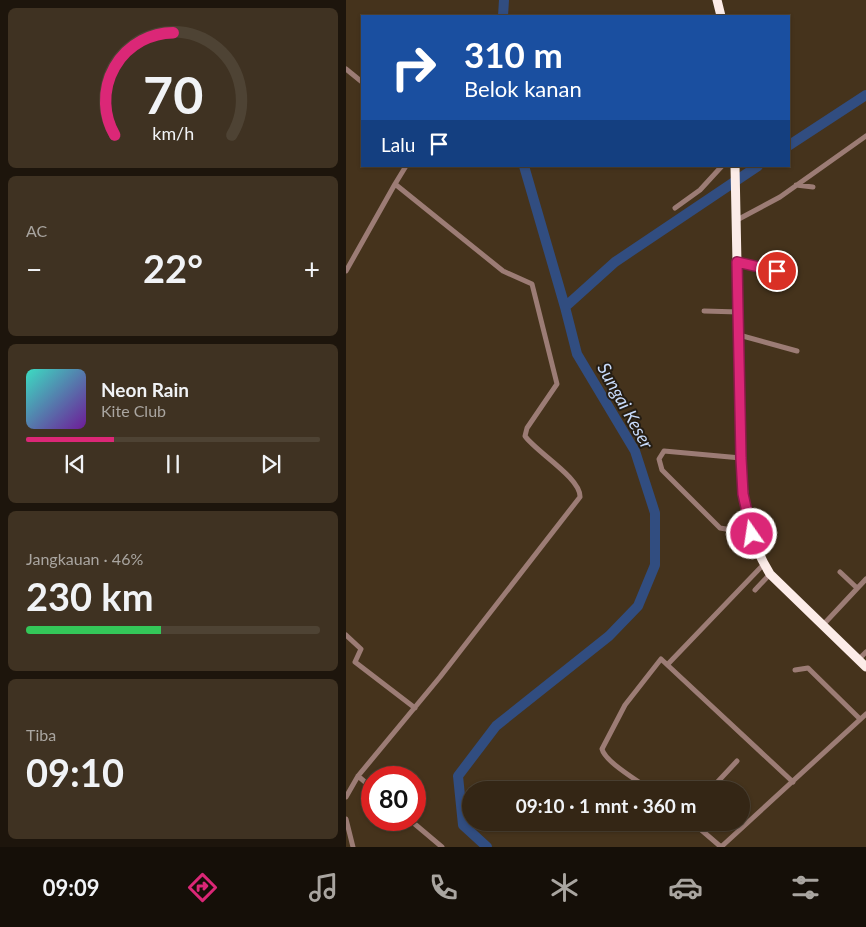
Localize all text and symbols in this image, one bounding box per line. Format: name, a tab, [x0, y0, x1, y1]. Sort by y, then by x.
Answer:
text: 310 m	[464, 33, 563, 75]
icon: right	[381, 35, 446, 100]
text: 70	[143, 63, 203, 125]
text: Belok kanan	[464, 75, 582, 102]
text: km/h	[152, 122, 194, 144]
icon: arrive	[425, 130, 453, 158]
text: Lalu	[381, 133, 415, 156]
text: AC	[26, 221, 47, 240]
text: 22°	[143, 245, 203, 291]
pin	[756, 250, 798, 292]
text: −	[26, 252, 42, 286]
text: +	[304, 252, 320, 286]
icon: arrive	[763, 257, 791, 285]
water label: Sungai Keser	[593, 359, 659, 453]
text: Neon Rain	[101, 378, 189, 401]
text: Kite Club	[101, 401, 166, 420]
icon: previous	[61, 450, 89, 478]
icon: pause	[159, 450, 187, 478]
icon: next	[257, 450, 285, 478]
position arrow	[725, 507, 777, 559]
text: Jangkauan · 46%	[26, 549, 143, 568]
text: 230 km	[26, 573, 154, 619]
text: Tiba	[26, 725, 56, 744]
text: 09:10	[26, 749, 124, 795]
speed limit sign: 80	[361, 766, 426, 831]
text: 09:10 · 1 mnt · 360 m	[516, 794, 696, 817]
icon: directions	[185, 870, 220, 905]
icon: music	[306, 870, 341, 905]
icon: phone	[426, 870, 461, 905]
icon: climate	[547, 870, 582, 905]
icon: car	[668, 870, 703, 905]
icon: filters	[788, 870, 823, 905]
text: 09:09	[43, 874, 100, 901]

